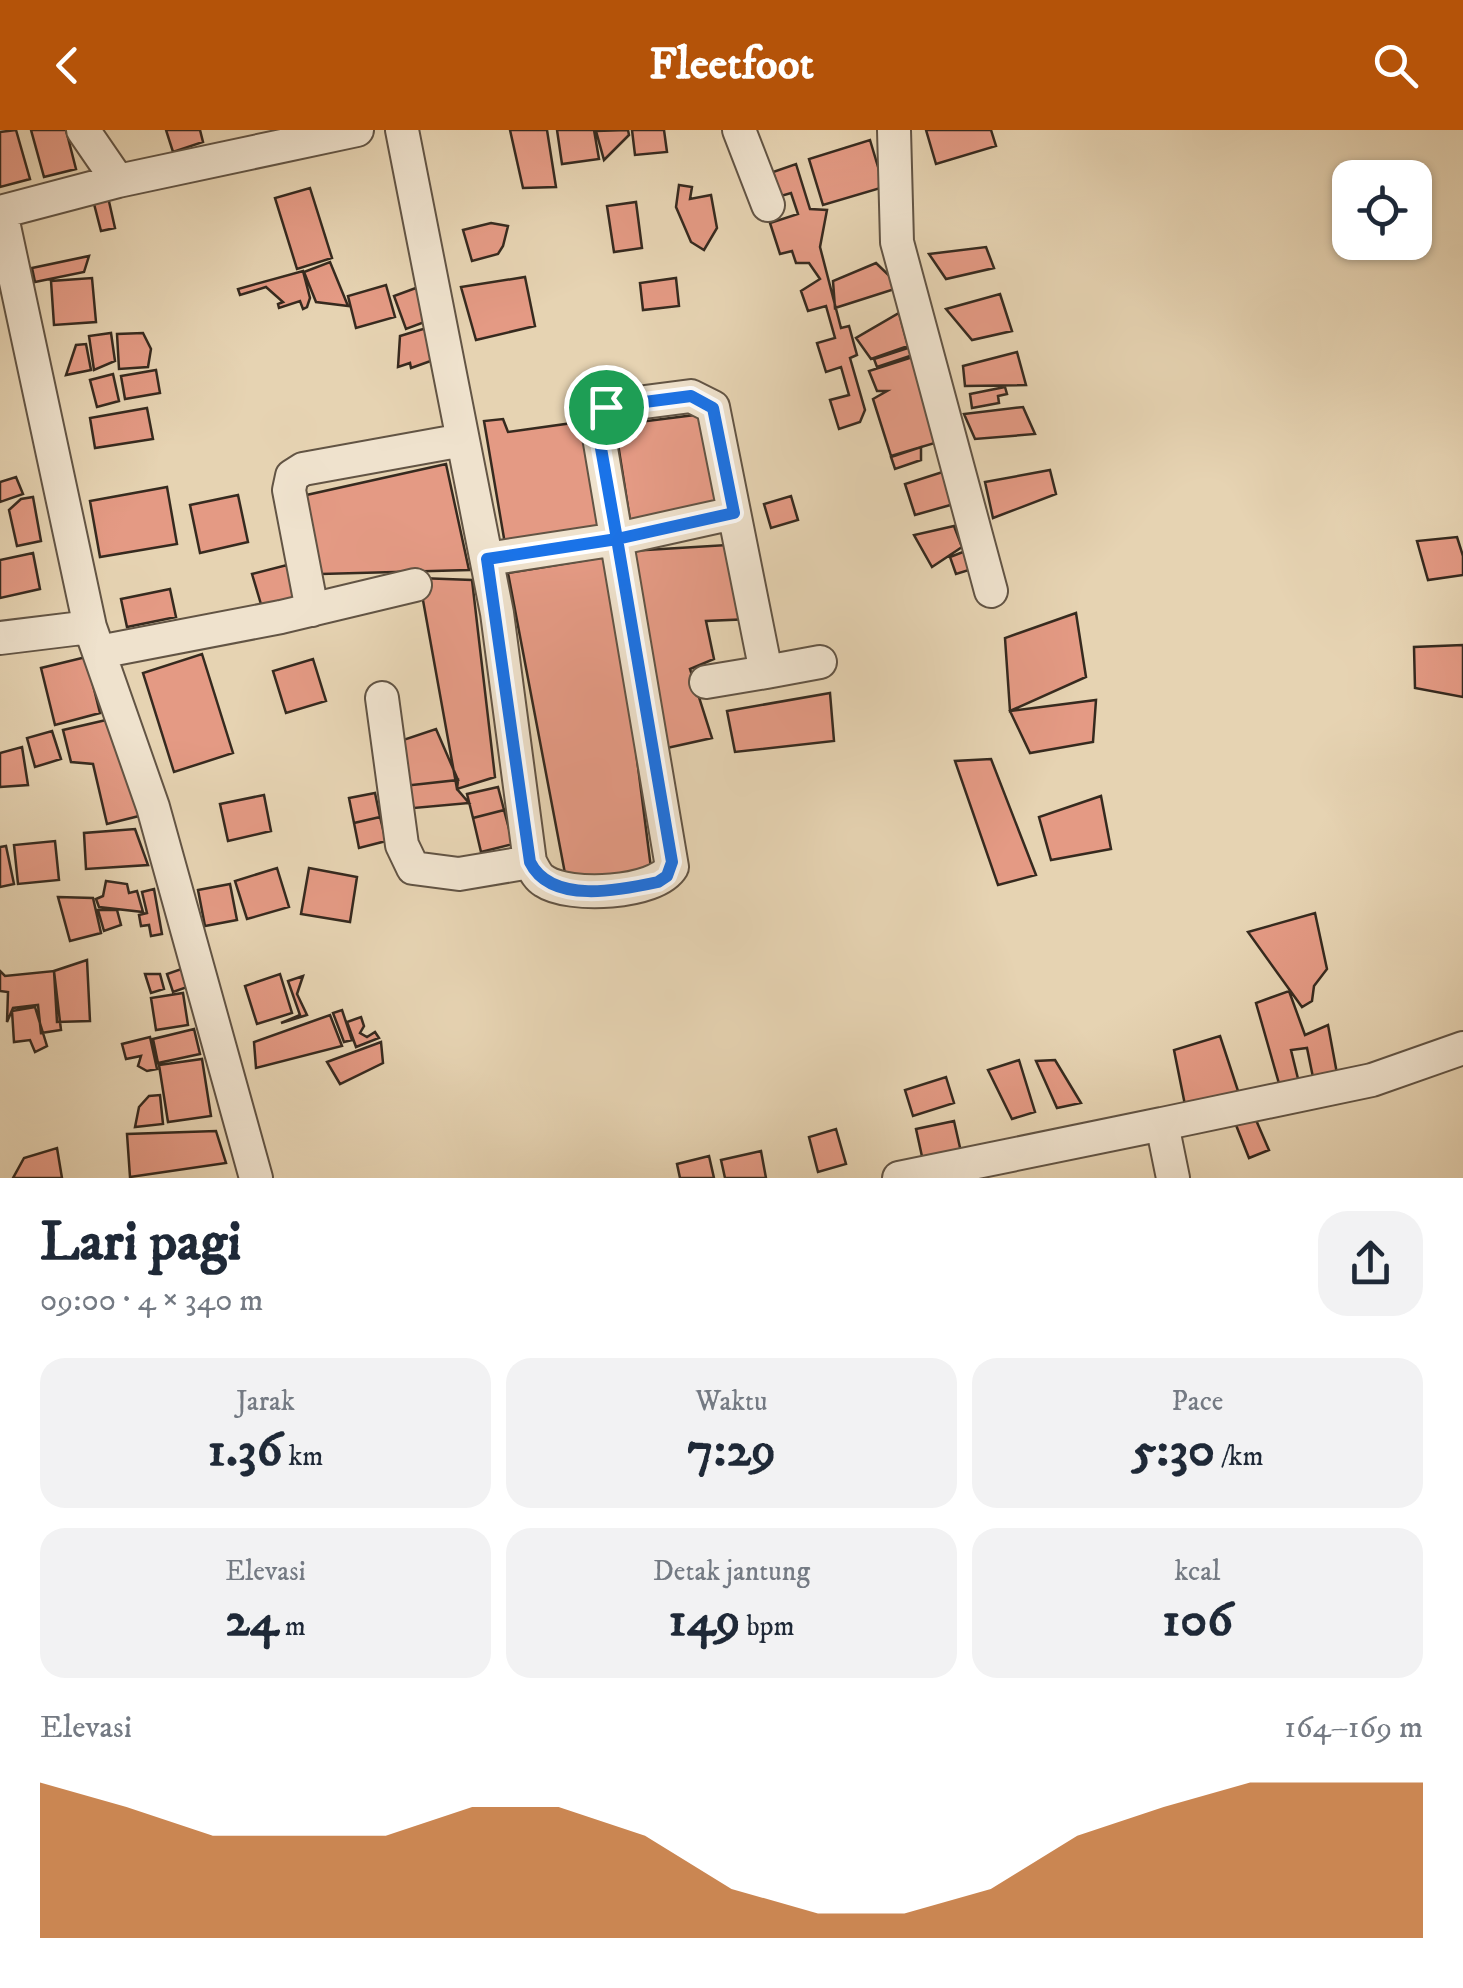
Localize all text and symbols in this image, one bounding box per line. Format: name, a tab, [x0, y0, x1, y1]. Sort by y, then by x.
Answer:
text: Fleetfoot	[649, 37, 814, 93]
icon: back	[40, 38, 95, 93]
icon: search	[1368, 38, 1423, 93]
map controls	[1332, 160, 1432, 260]
button: locate	[1332, 160, 1432, 260]
pin	[564, 365, 649, 450]
icon: arrive	[579, 380, 634, 435]
text: Lari pagi	[40, 1209, 241, 1278]
button: share	[1318, 1211, 1423, 1316]
text: 09:00 · 4 × 340 m	[40, 1281, 263, 1321]
text: Jarak	[236, 1384, 295, 1419]
text: Waktu	[695, 1384, 768, 1419]
text: Pace	[1172, 1384, 1223, 1419]
text: 1.36	[208, 1419, 282, 1482]
text: 7:29	[687, 1419, 776, 1482]
text: 5:30	[1132, 1419, 1215, 1482]
text: km	[282, 1439, 323, 1474]
text: /km	[1215, 1439, 1264, 1474]
text: Elevasi	[225, 1554, 306, 1589]
text: Detak jantung	[653, 1554, 810, 1589]
text: kcal	[1175, 1554, 1220, 1589]
text: 24	[225, 1589, 279, 1652]
text: 149	[668, 1589, 740, 1652]
text: 106	[1162, 1589, 1233, 1652]
text: m	[279, 1609, 306, 1644]
text: bpm	[740, 1609, 795, 1644]
text: Elevasi	[40, 1708, 132, 1748]
text: 164–169 m	[1284, 1708, 1423, 1748]

